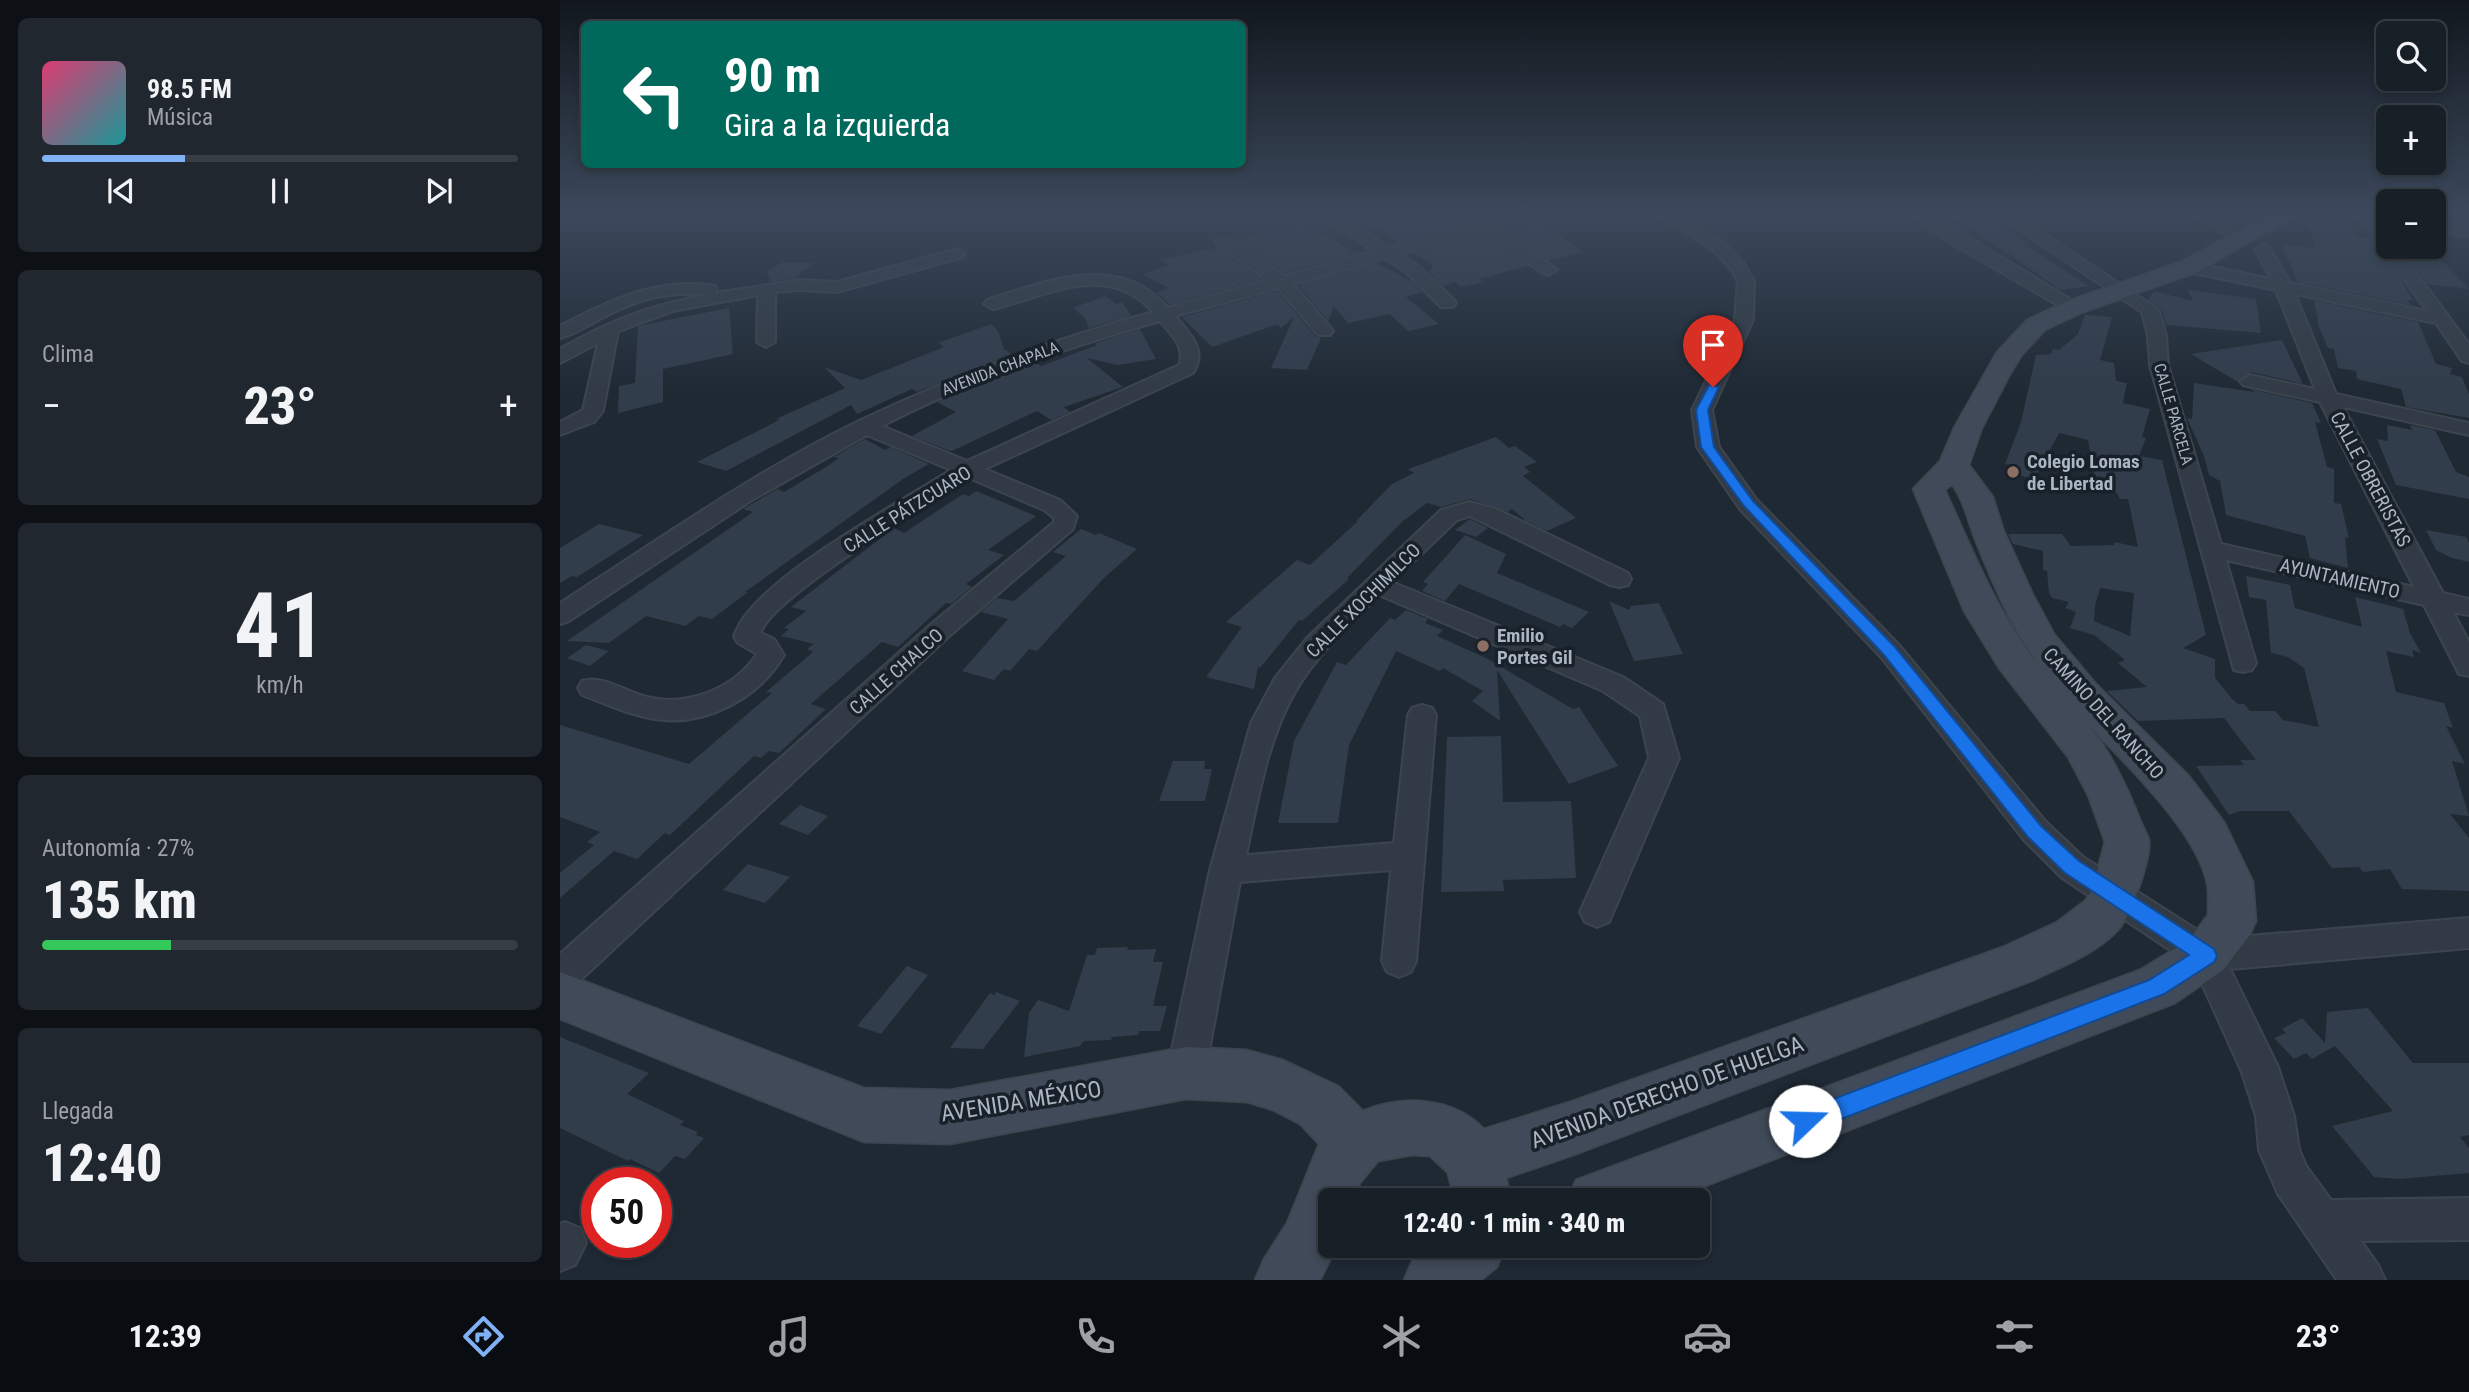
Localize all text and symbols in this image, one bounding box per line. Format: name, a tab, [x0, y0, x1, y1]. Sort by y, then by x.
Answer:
map controls	[2376, 21, 2446, 259]
button: search	[2376, 21, 2446, 91]
text: 90 m	[724, 47, 821, 104]
icon: left	[609, 49, 700, 140]
text: 98.5 FM	[147, 74, 232, 104]
text: Música	[147, 104, 213, 131]
button: +	[2376, 105, 2446, 175]
text: Gira a la izquierda	[724, 106, 950, 144]
icon: previous	[102, 172, 140, 210]
icon: pause	[261, 172, 299, 210]
icon: next	[420, 172, 458, 210]
button: −	[2376, 189, 2446, 259]
pin	[1683, 315, 1743, 387]
icon: arrive	[1694, 326, 1732, 364]
street label: AVENIDA CHAPALA	[939, 337, 1061, 399]
text: Clima	[42, 341, 94, 368]
street label: CALLE PARCELA	[2150, 361, 2197, 467]
text: 23°	[243, 376, 317, 437]
text: −	[42, 384, 61, 428]
text: +	[499, 384, 518, 428]
street label: CALLE OBRERISTAS	[2325, 408, 2416, 551]
place label: Colegio Lomas de Libertad	[2027, 450, 2140, 495]
street label: CALLE PÁTZCUARO	[839, 461, 975, 558]
marker: Colegio Lomas de Libertad	[2005, 464, 2021, 480]
street label: CALLE XOCHIMILCO	[1301, 538, 1425, 662]
street label: AYUNTAMIENTO	[2278, 553, 2402, 603]
text: 41	[234, 573, 326, 679]
street label: CALLE CHALCO	[845, 623, 948, 719]
place label: Emilio Portes Gil	[1497, 624, 1573, 669]
marker: Emilio Portes Gil	[1475, 638, 1491, 654]
street label: CAMINO DEL RANCHO	[2039, 643, 2169, 784]
text: km/h	[256, 672, 304, 699]
text: Autonomía · 27%	[42, 835, 194, 862]
text: 135 km	[42, 870, 197, 931]
street label: AVENIDA DERECHO DE HUELGA	[1527, 1031, 1807, 1154]
street label: AVENIDA MÉXICO	[939, 1074, 1103, 1128]
position arrow	[1768, 1084, 1842, 1158]
text: Llegada	[42, 1098, 114, 1125]
text: 12:40	[42, 1133, 162, 1194]
speed limit sign: 50	[581, 1167, 672, 1258]
text: 12:40 · 1 min · 340 m	[1403, 1208, 1625, 1238]
icon: directions	[459, 1312, 508, 1361]
icon: music	[765, 1312, 814, 1361]
icon: phone	[1071, 1312, 1120, 1361]
icon: climate	[1377, 1312, 1426, 1361]
icon: car	[1683, 1312, 1732, 1361]
icon: filters	[1990, 1312, 2039, 1361]
text: 12:39	[129, 1317, 202, 1355]
text: 23°	[2296, 1317, 2340, 1355]

